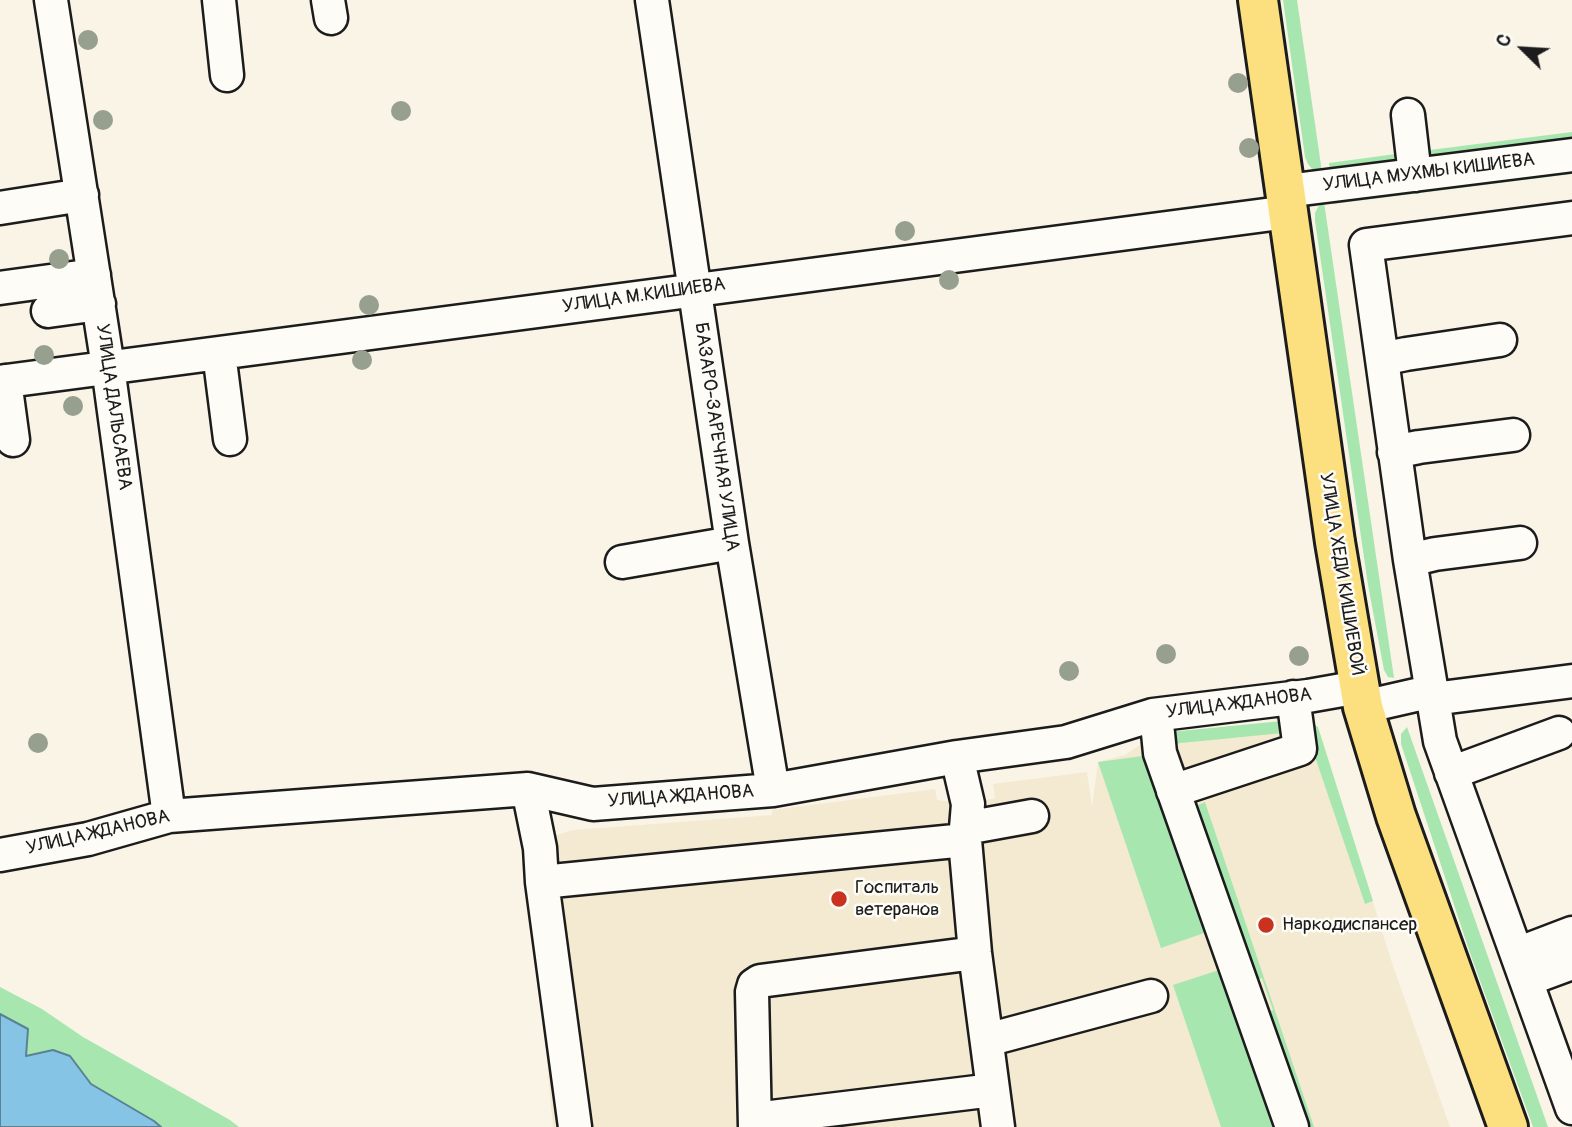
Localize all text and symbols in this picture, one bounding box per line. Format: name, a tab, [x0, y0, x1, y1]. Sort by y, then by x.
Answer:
north arrow	[1488, 14, 1558, 84]
text: С	[1490, 30, 1517, 51]
street label: УЛИЦА МУХМЫ КИШИЕВА	[1322, 149, 1536, 197]
street label: УЛИЦА М.КИШИЕВА	[561, 273, 727, 319]
street label: БАЗАРО-ЗАРЕЧНАЯ УЛИЦА	[689, 321, 743, 553]
street label: УЛИЦА ДАЛЬСАЕВА	[90, 322, 136, 492]
street label: УЛИЦА ХЕДИ КИШИЕВОЙ	[1314, 471, 1368, 677]
street label: УЛИЦА ЖДАНОВА	[1165, 684, 1313, 724]
street label: УЛИЦА ЖДАНОВА	[607, 781, 755, 813]
street label: УЛИЦА ЖДАНОВА	[24, 805, 172, 861]
place label: Госпиталь ветеранов	[855, 877, 939, 921]
marker: Госпиталь ветеранов	[829, 889, 849, 909]
place label: Наркодиспансер	[1282, 914, 1417, 936]
marker: Наркодиспансер	[1256, 915, 1276, 935]

